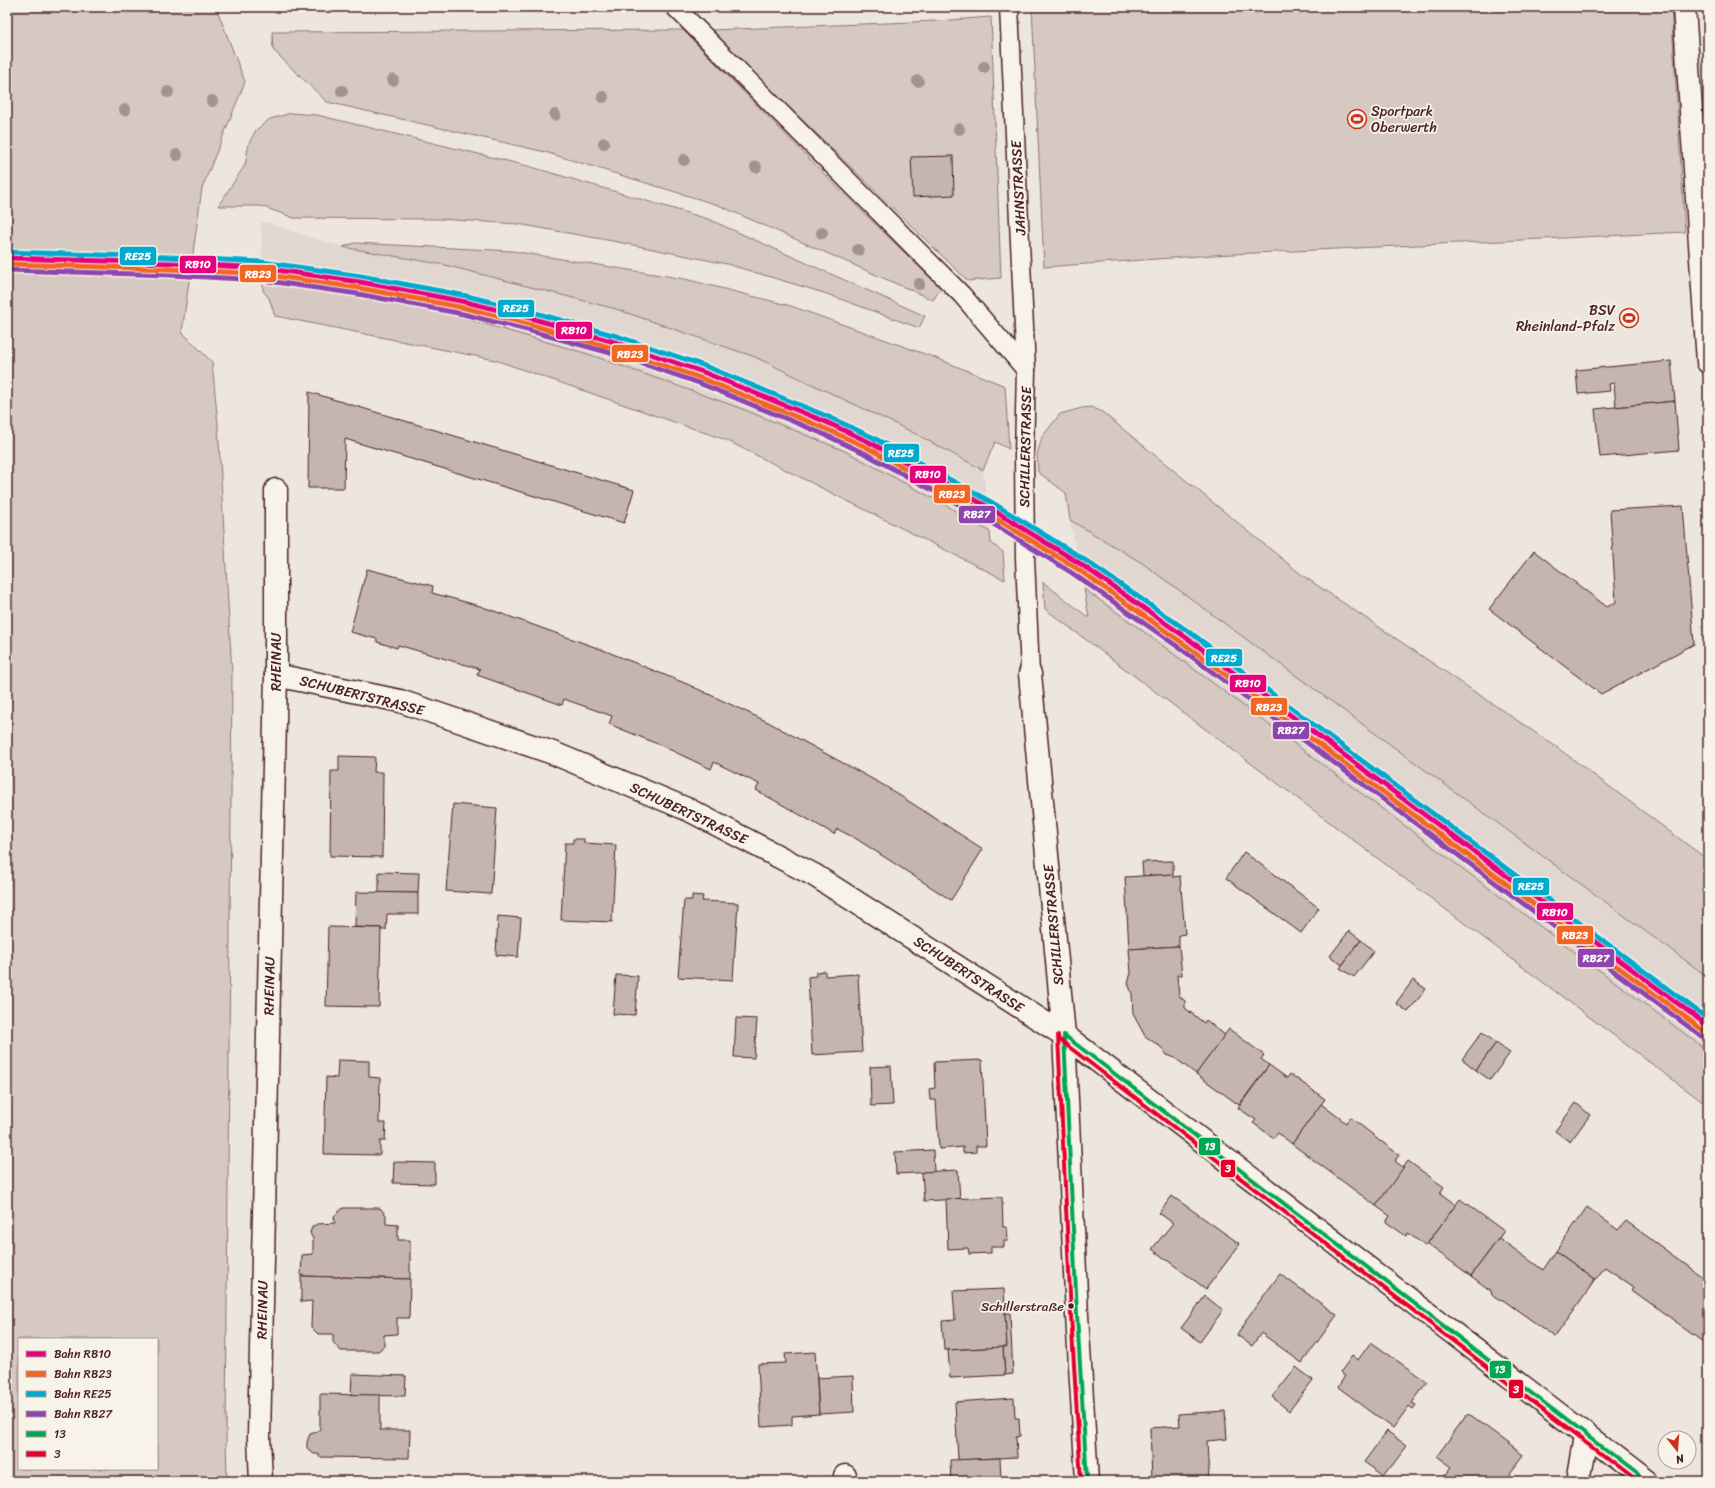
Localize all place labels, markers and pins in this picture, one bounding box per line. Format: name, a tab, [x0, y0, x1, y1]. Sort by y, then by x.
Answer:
place label: Sportpark Oberwerth	[1371, 99, 1437, 140]
sports icon: Sportpark Oberwerth	[1346, 108, 1368, 130]
place label: BSV Rheinland-Pfalz	[1516, 298, 1616, 339]
sports icon: BSV Rheinland-Pfalz	[1618, 307, 1640, 329]
place label: Schillerstraße	[981, 1295, 1064, 1318]
marker: Schillerstraße	[1066, 1301, 1076, 1311]

